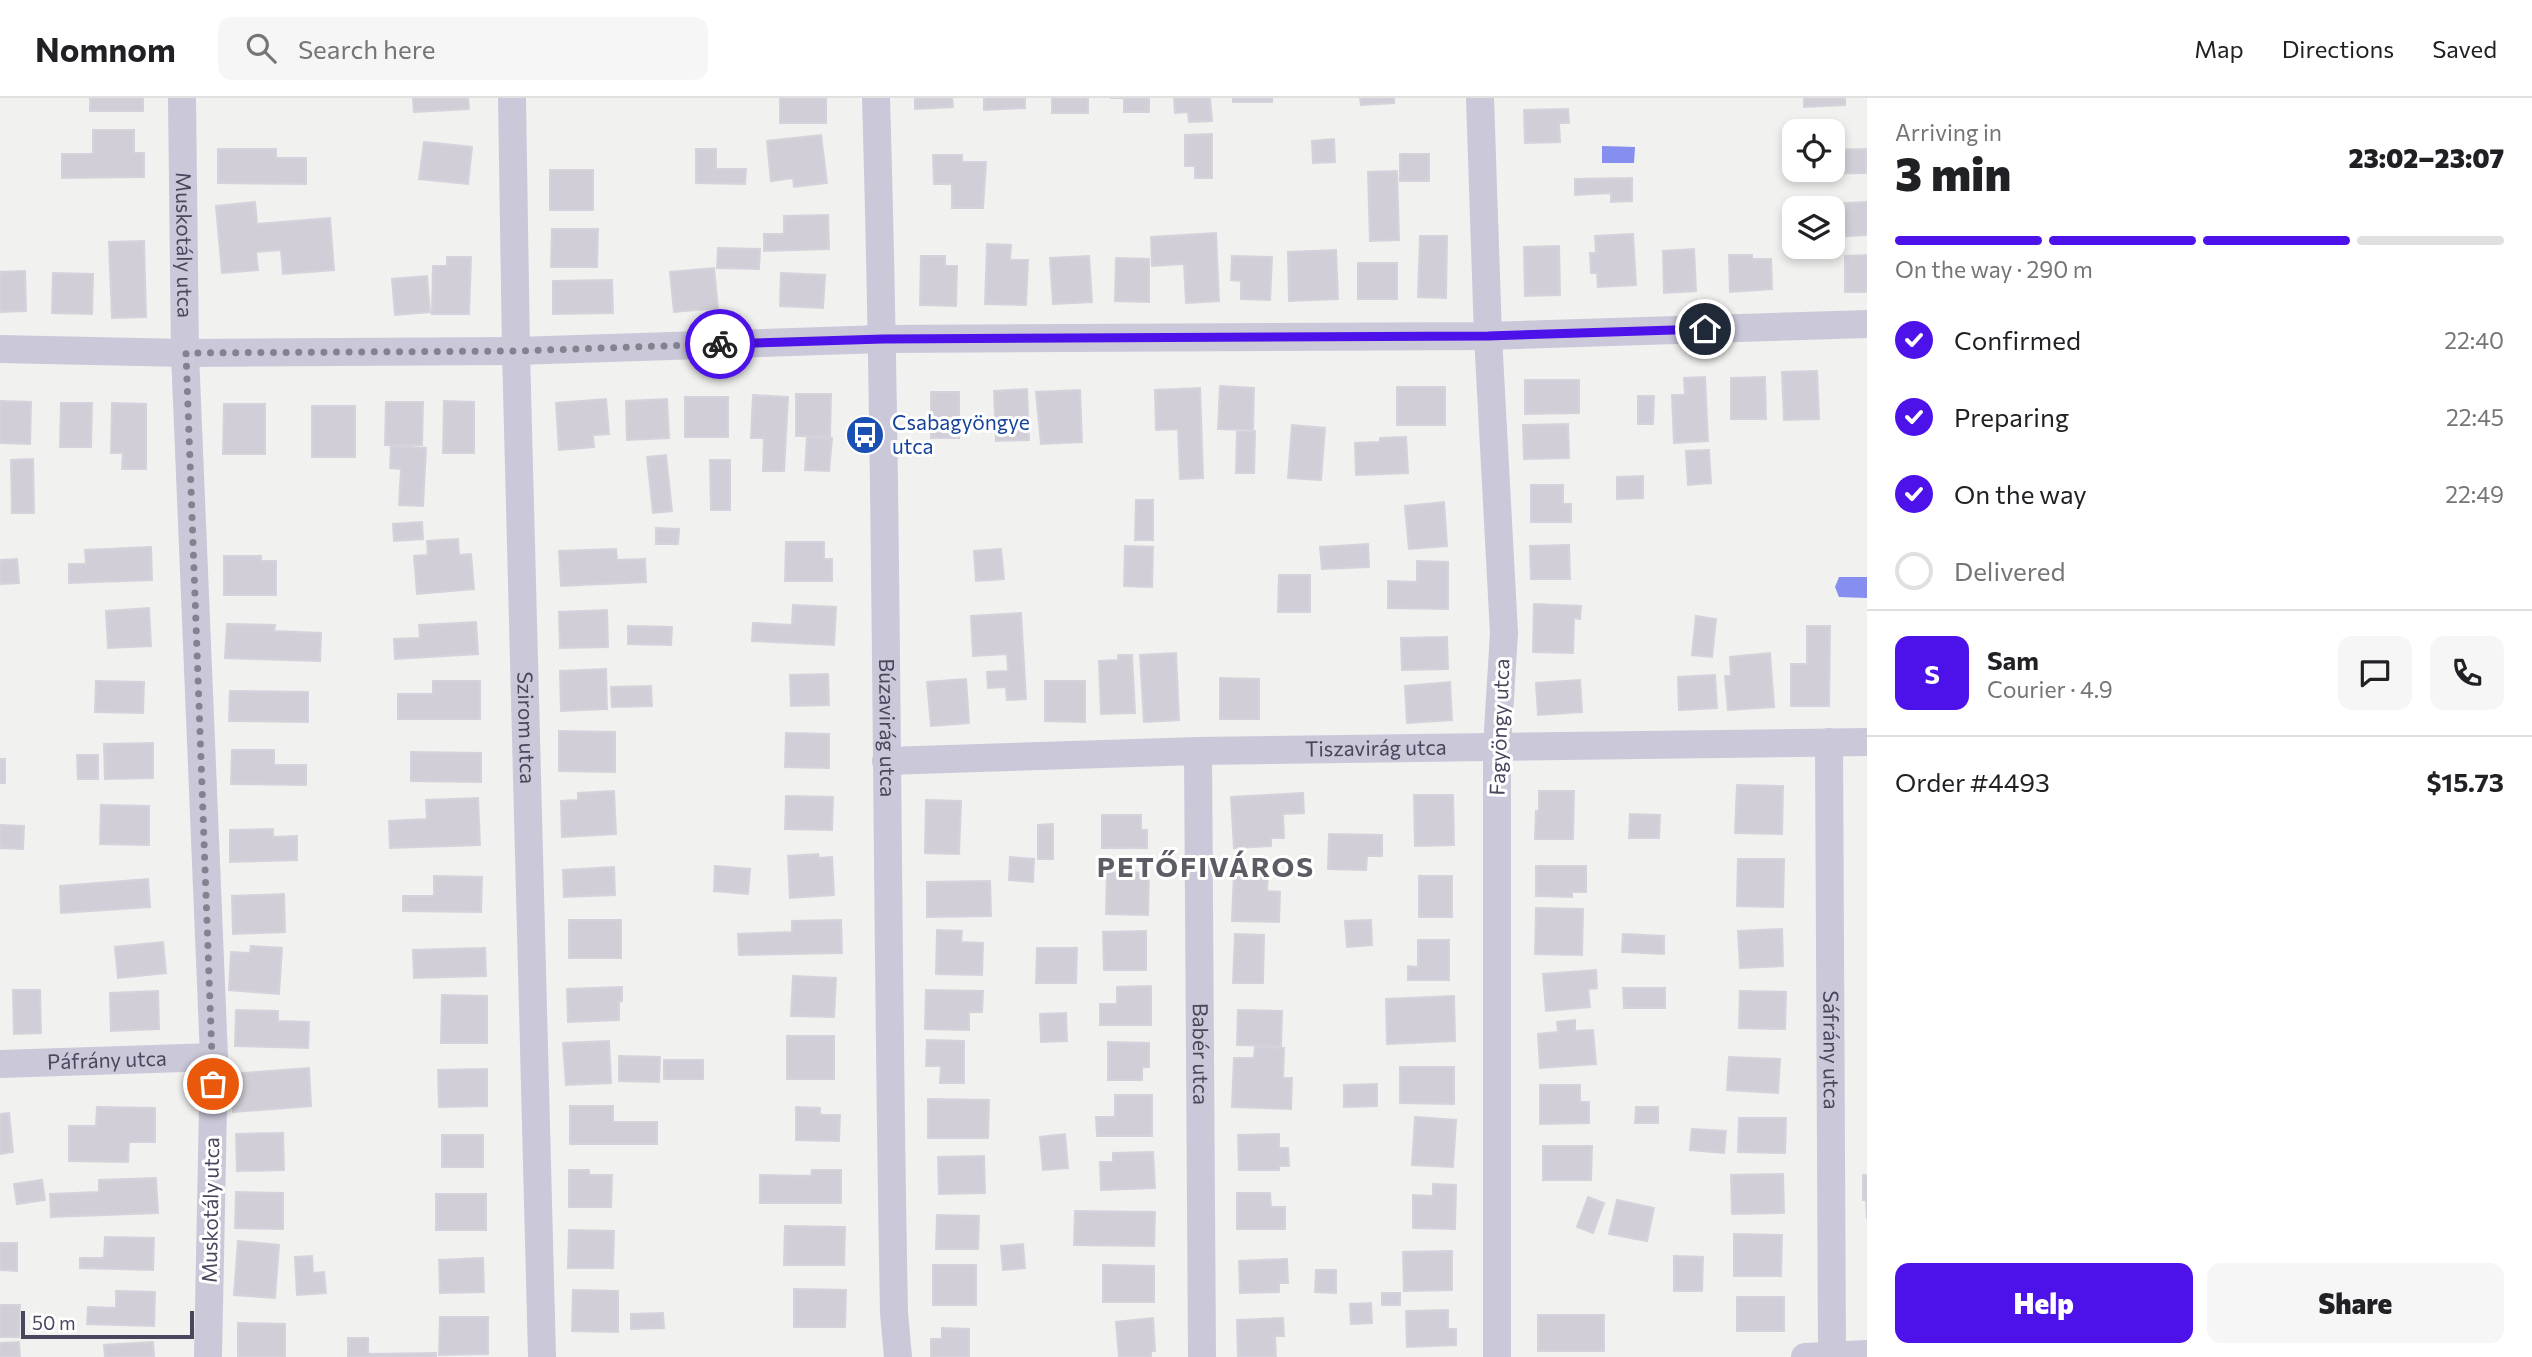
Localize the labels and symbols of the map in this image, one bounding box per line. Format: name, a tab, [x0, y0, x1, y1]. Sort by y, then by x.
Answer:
street label: Muskotály utca	[172, 172, 199, 318]
pin	[1675, 299, 1735, 359]
courier	[685, 309, 755, 379]
place label: Csabagyöngye utca	[892, 409, 1030, 458]
bus stop icon: Csabagyöngye utca	[844, 414, 886, 456]
street label: Búzavirág utca	[875, 658, 901, 797]
street label: Fagyöngy utca	[1484, 658, 1513, 796]
street label: Szirom utca	[513, 671, 541, 784]
street label: Tiszavirág utca	[1305, 734, 1447, 761]
district label: PETŐFIVÁROS	[1097, 849, 1315, 883]
street label: Sáfrány utca	[1819, 990, 1845, 1109]
street label: Babér utca	[1189, 1003, 1214, 1105]
street label: Páfrány utca	[47, 1045, 167, 1073]
pin	[183, 1054, 243, 1114]
street label: Muskotály utca	[196, 1137, 223, 1283]
scale bar	[21, 1308, 194, 1340]

